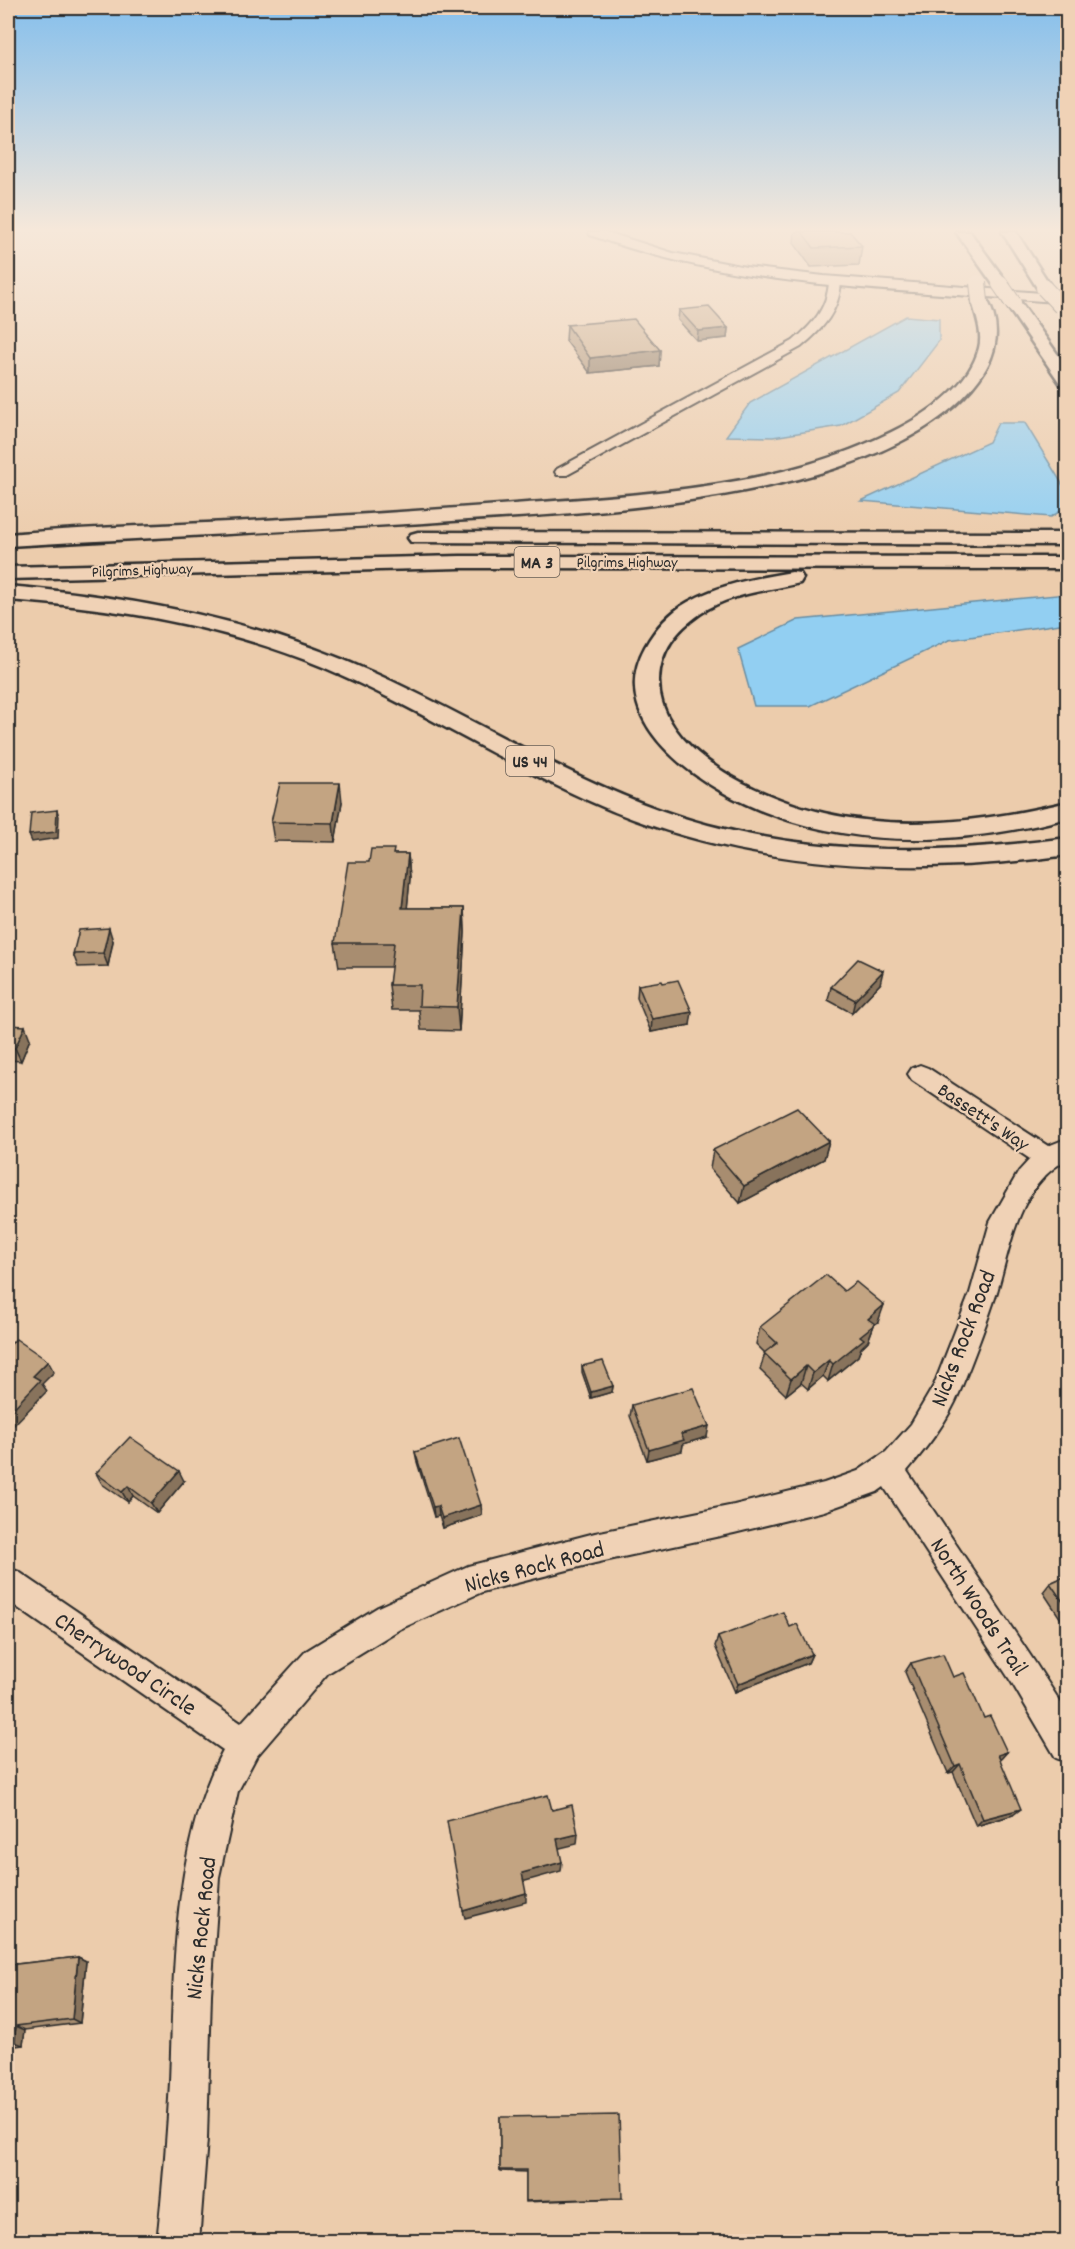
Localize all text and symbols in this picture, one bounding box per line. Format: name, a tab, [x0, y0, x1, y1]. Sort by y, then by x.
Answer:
road number: MA 3	[514, 547, 560, 577]
street label: Pilgrims Highway	[576, 552, 678, 575]
street label: Pilgrims Highway	[91, 558, 193, 585]
road number: US 44	[506, 746, 554, 776]
street label: Bassett's Way	[931, 1077, 1034, 1160]
street label: Nicks Rock Road	[923, 1266, 1006, 1412]
street label: North Woods Trail	[920, 1532, 1035, 1684]
street label: Nicks Rock Road	[461, 1534, 609, 1604]
street label: Cherrywood Circle	[46, 1605, 202, 1726]
street label: Nicks Rock Road	[179, 1855, 227, 2001]

